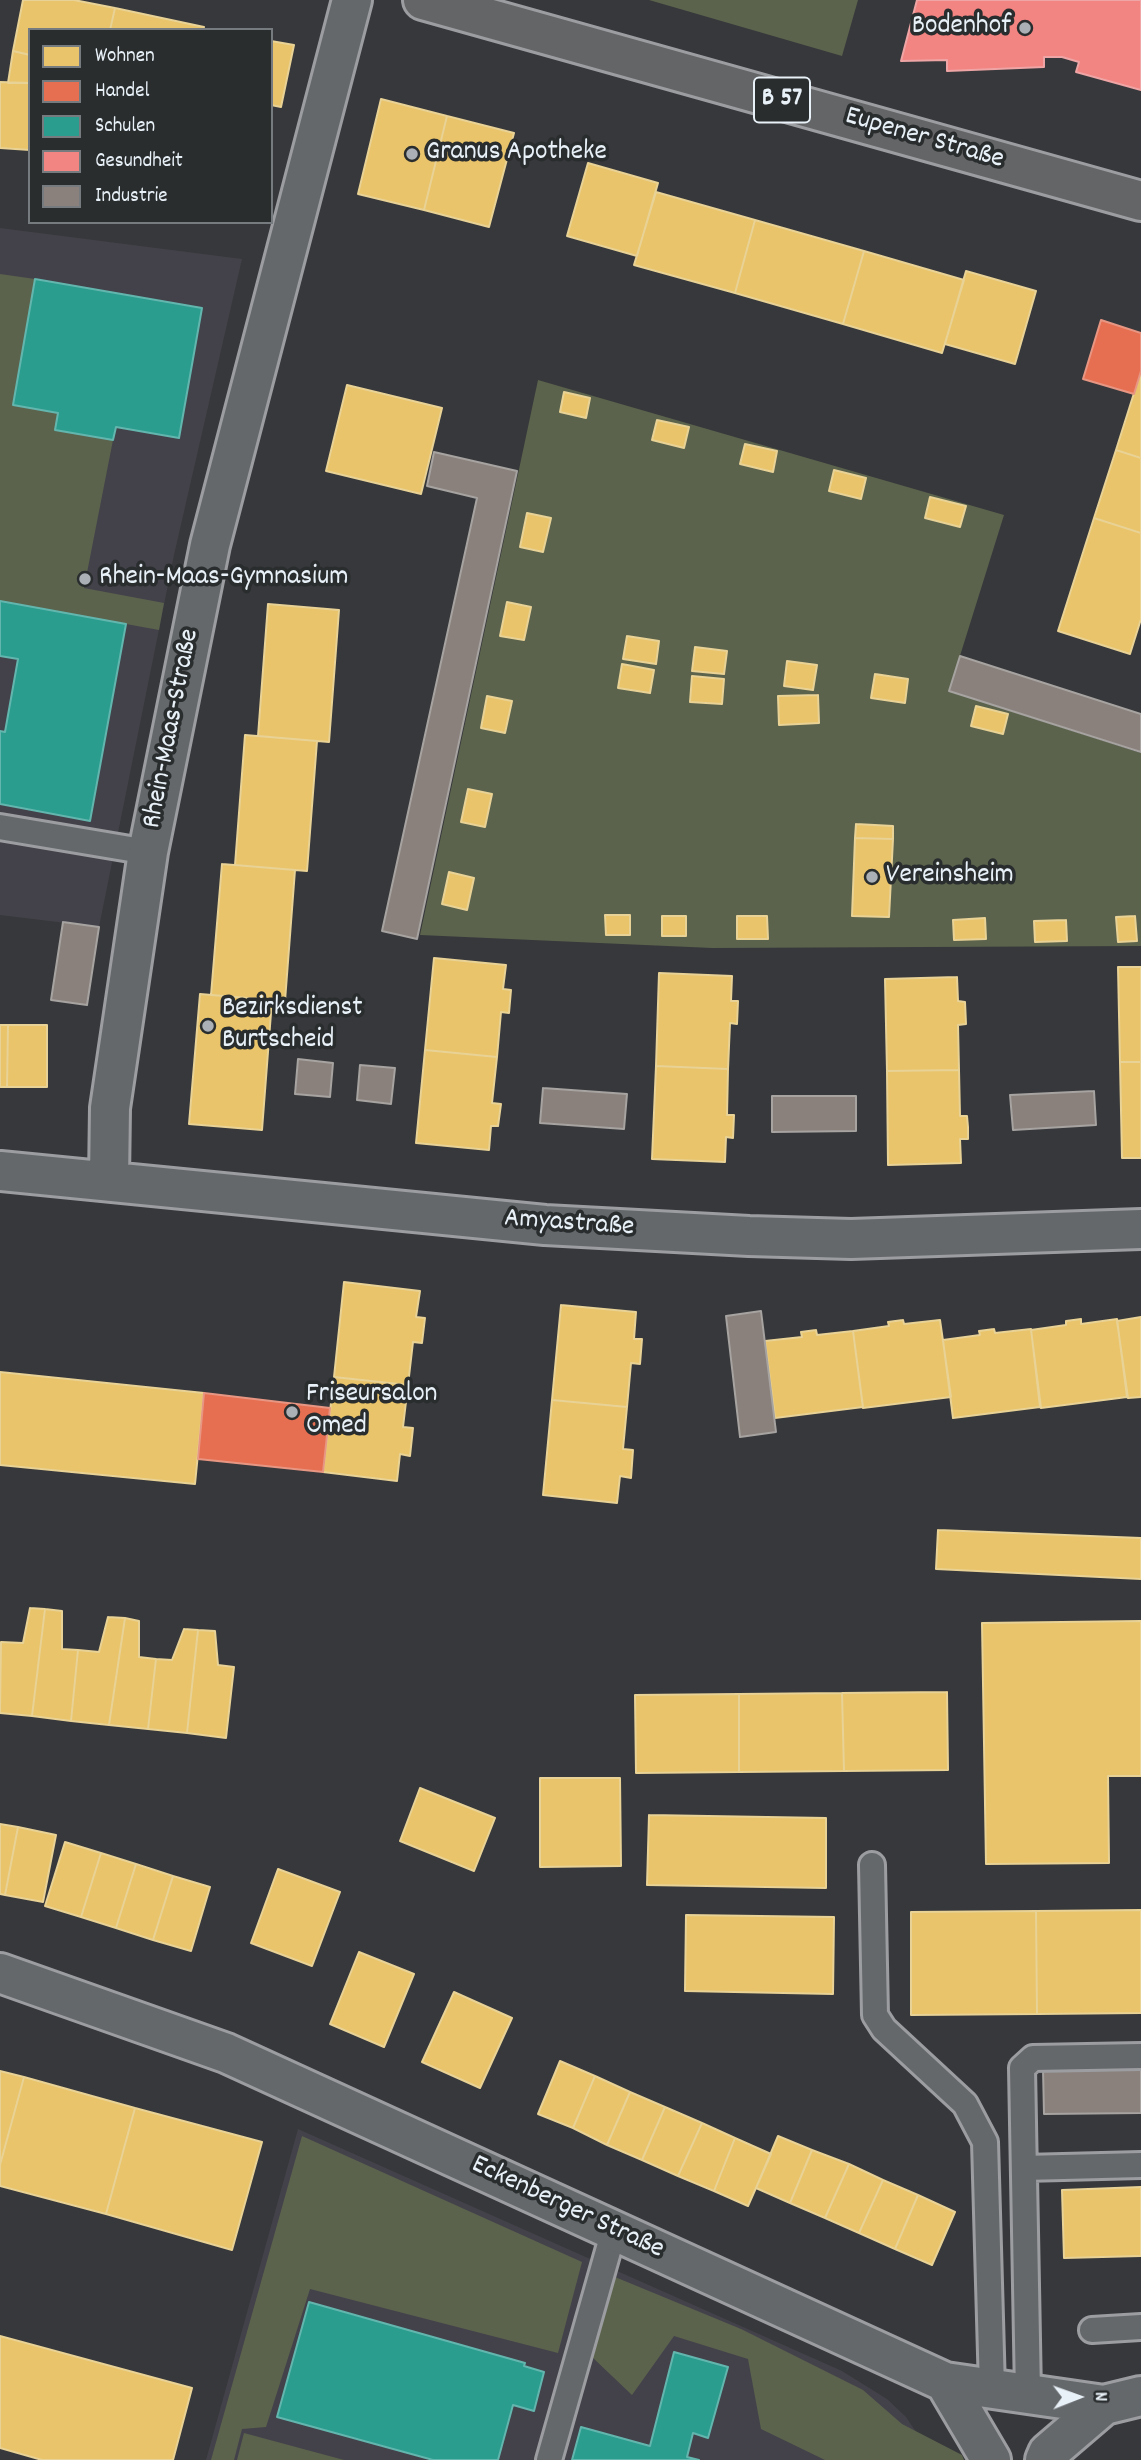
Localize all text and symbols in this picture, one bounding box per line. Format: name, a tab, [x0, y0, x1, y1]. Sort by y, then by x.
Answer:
place label: Bodenhof	[912, 11, 1011, 45]
marker: Bodenhof	[1017, 20, 1033, 36]
legend	[28, 28, 273, 224]
text: Wohnen	[95, 42, 155, 72]
text: Handel	[95, 77, 149, 107]
road number: B 57	[754, 78, 810, 122]
street label: Eupener Straße	[841, 101, 1007, 179]
text: Schulen	[95, 112, 155, 142]
place label: Granus Apotheke	[426, 137, 607, 171]
marker: Granus Apotheke	[404, 146, 420, 162]
text: Gesundheit	[95, 147, 183, 177]
text: Industrie	[95, 182, 168, 212]
place label: Rhein-Maas-Gymnasium	[99, 562, 348, 596]
marker: Rhein-Maas-Gymnasium	[77, 571, 93, 587]
street label: Rhein-Maas-Straße	[137, 627, 209, 831]
place label: Vereinsheim	[886, 860, 1014, 894]
marker: Vereinsheim	[864, 869, 880, 885]
place label: Bezirksdienst Burtscheid	[222, 993, 363, 1059]
marker: Bezirksdienst Burtscheid	[200, 1018, 216, 1034]
street label: Amyastraße	[503, 1204, 635, 1246]
place label: Friseursalon Omed	[306, 1379, 438, 1445]
marker: Friseursalon Omed	[284, 1404, 300, 1420]
street label: Eckenberger Straße	[465, 2150, 669, 2268]
north arrow	[1043, 2362, 1113, 2432]
text: N	[1086, 2392, 1113, 2402]

